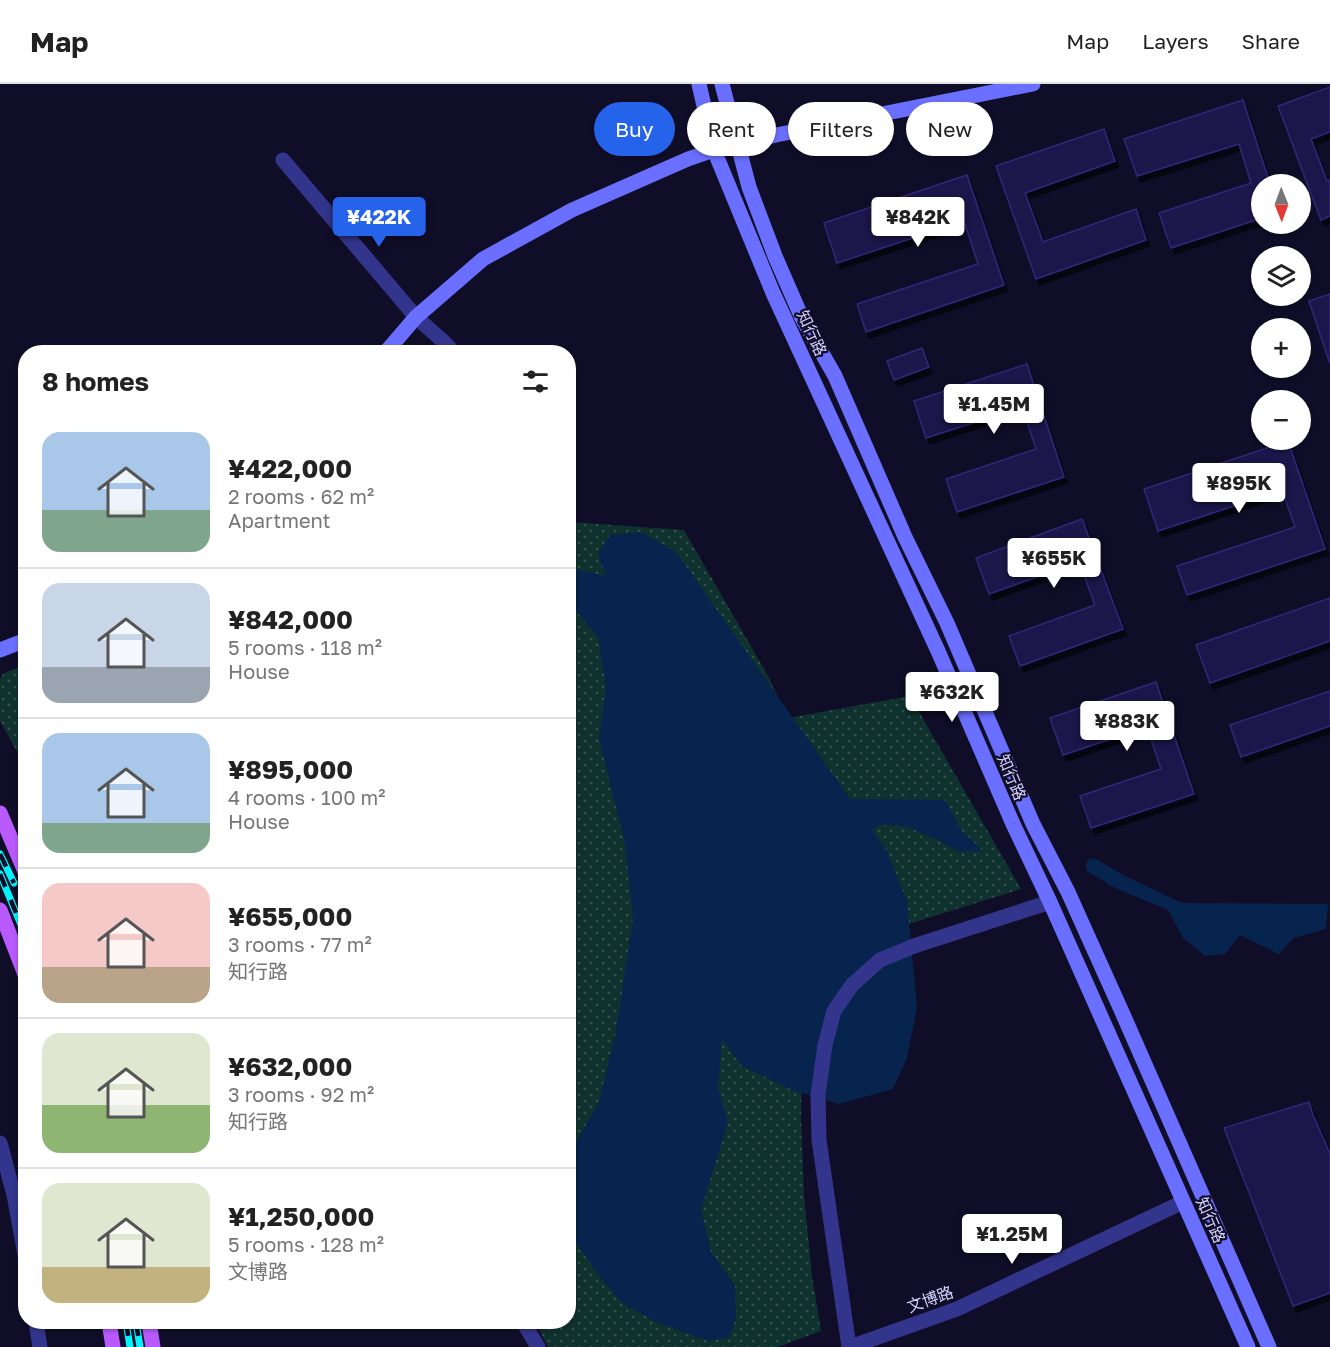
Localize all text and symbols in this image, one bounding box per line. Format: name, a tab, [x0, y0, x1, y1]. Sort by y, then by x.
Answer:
text: Map	[30, 25, 88, 58]
text: Map	[1066, 28, 1109, 54]
text: Layers	[1142, 28, 1209, 54]
text: Share	[1242, 28, 1300, 54]
chip: Buy	[594, 102, 675, 156]
chip: Rent	[687, 102, 776, 156]
chip: Filters	[788, 102, 894, 156]
chip: New	[906, 102, 993, 156]
north arrow	[1251, 174, 1311, 234]
map controls	[1251, 174, 1311, 450]
pin: ¥422K	[337, 197, 421, 248]
pin: ¥842K	[876, 197, 960, 248]
text: ¥422K	[347, 204, 411, 228]
text: ¥842K	[885, 204, 951, 228]
button: layers	[1251, 246, 1311, 306]
street label: 知行路	[793, 307, 831, 359]
button: +	[1251, 318, 1311, 378]
icon: filters	[519, 365, 552, 398]
text: 8 homes	[42, 366, 149, 397]
pin: ¥1.45M	[945, 384, 1043, 435]
button: −	[1251, 390, 1311, 450]
text: ¥1.45M	[958, 391, 1030, 415]
text: ¥422,000	[228, 453, 352, 484]
icon: home	[90, 456, 162, 528]
pin: ¥895K	[1197, 463, 1281, 514]
text: ¥895K	[1206, 470, 1272, 494]
text: 2 rooms · 62 m²	[228, 484, 374, 508]
text: Apartment	[228, 508, 331, 532]
pin: ¥655K	[1012, 538, 1096, 589]
text: ¥655K	[1022, 545, 1086, 569]
text: ¥842,000	[228, 604, 353, 635]
icon: home	[90, 607, 162, 679]
text: 5 rooms · 118 m²	[228, 635, 382, 659]
text: House	[228, 659, 290, 683]
pin: ¥632K	[910, 672, 994, 723]
text: ¥632K	[920, 679, 984, 703]
pin: ¥883K	[1085, 701, 1169, 752]
text: ¥883K	[1094, 708, 1160, 732]
street label: 知行路	[993, 751, 1031, 803]
text: ¥895,000	[228, 754, 353, 785]
icon: home	[90, 757, 162, 829]
text: 4 rooms · 100 m²	[228, 785, 386, 809]
text: House	[228, 809, 290, 833]
text: ¥655,000	[228, 901, 352, 932]
icon: home	[90, 907, 162, 979]
text: 3 rooms · 77 m²	[228, 932, 372, 956]
text: 知行路	[228, 959, 288, 983]
text: ¥632,000	[228, 1051, 352, 1082]
icon: home	[90, 1057, 162, 1129]
text: 3 rooms · 92 m²	[228, 1082, 374, 1106]
text: 知行路	[228, 1109, 288, 1133]
street label: 知行路	[1192, 1194, 1230, 1246]
text: ¥1,250,000	[228, 1201, 375, 1232]
icon: home	[90, 1207, 162, 1279]
pin: ¥1.25M	[963, 1214, 1061, 1265]
text: ¥1.25M	[976, 1221, 1048, 1245]
text: 5 rooms · 128 m²	[228, 1232, 384, 1256]
text: 文博路	[228, 1259, 288, 1283]
street label: 文博路	[904, 1281, 956, 1317]

